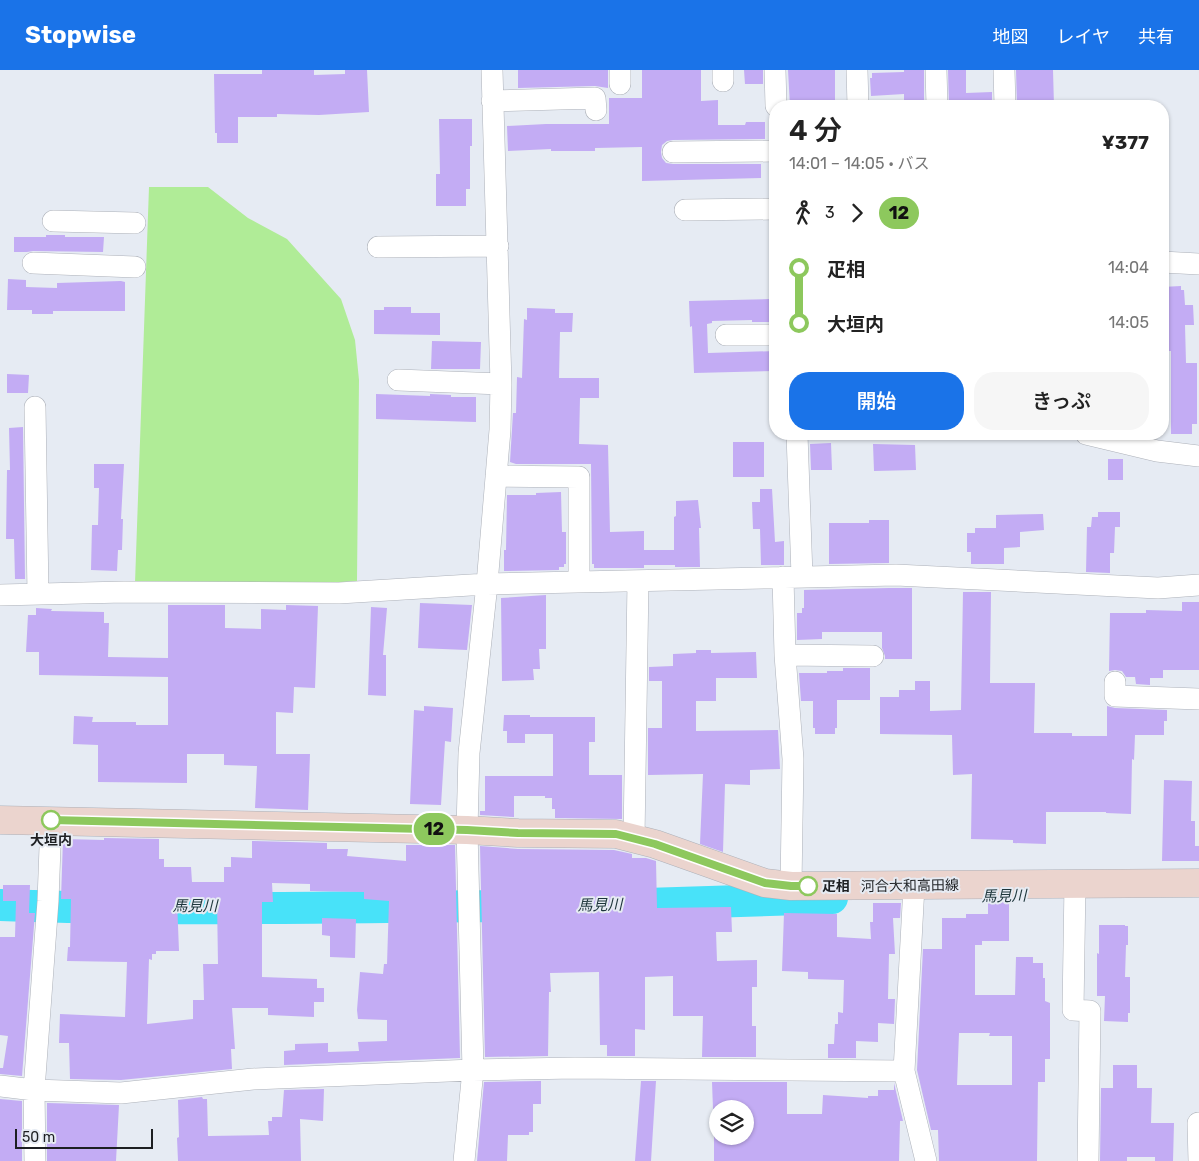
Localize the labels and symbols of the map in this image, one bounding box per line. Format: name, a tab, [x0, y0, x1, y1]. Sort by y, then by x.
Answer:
marker: 大垣内	[41, 810, 61, 830]
line badge: 12	[412, 813, 456, 845]
place label: 大垣内	[30, 832, 72, 849]
marker: 疋相	[798, 876, 818, 896]
street label: 河合大和高田線	[861, 877, 959, 895]
place label: 疋相	[822, 878, 850, 895]
water label: 馬見川	[981, 887, 1029, 905]
water label: 馬見川	[577, 896, 625, 914]
water label: 馬見川	[172, 897, 219, 915]
scale bar	[15, 1126, 152, 1149]

